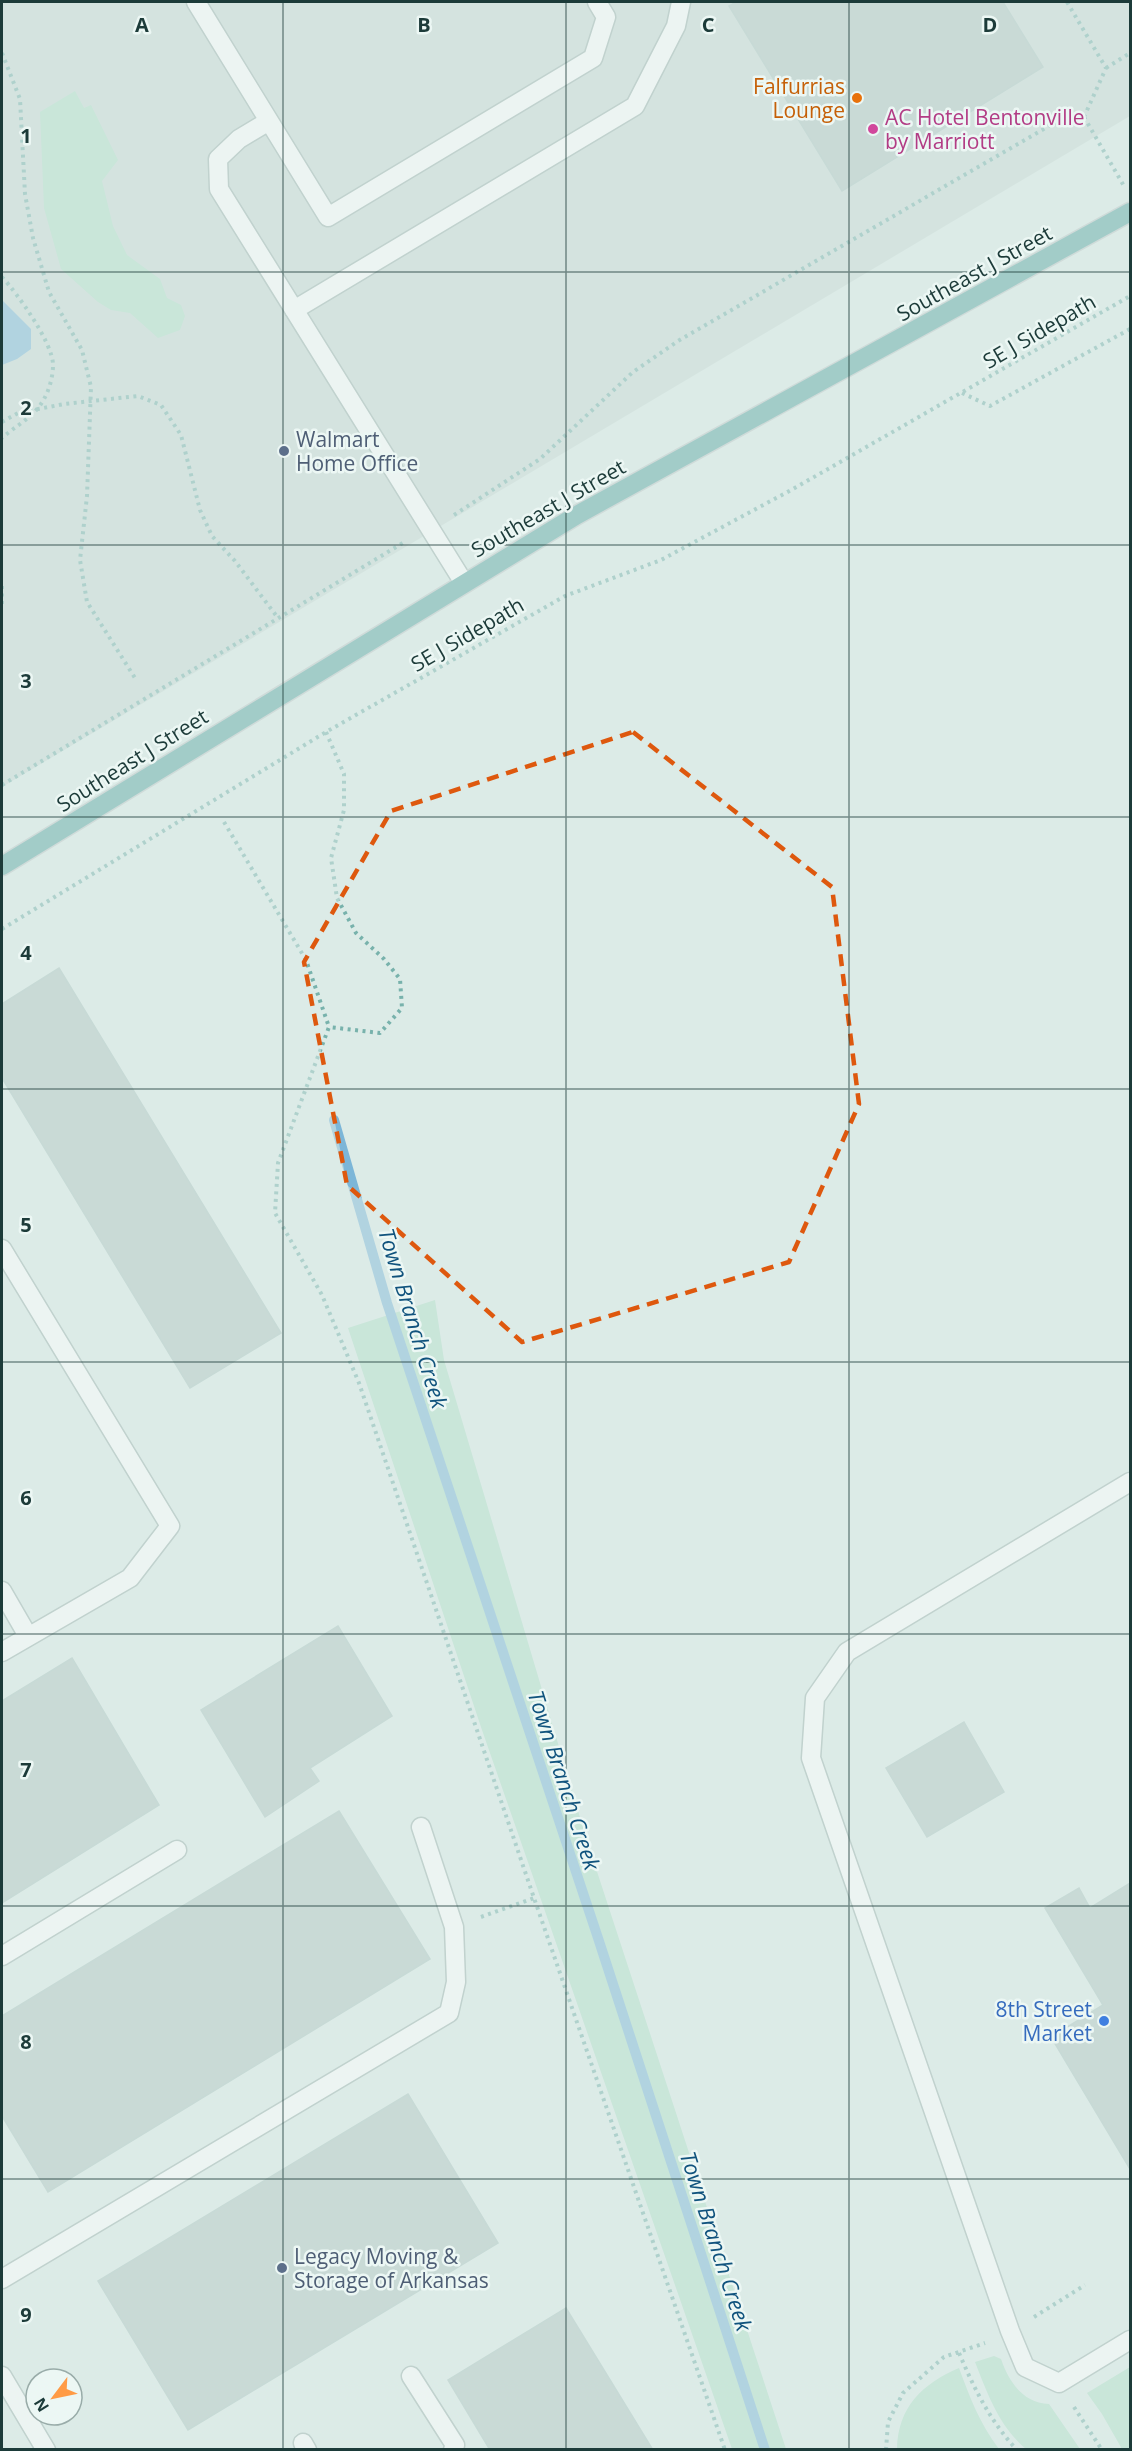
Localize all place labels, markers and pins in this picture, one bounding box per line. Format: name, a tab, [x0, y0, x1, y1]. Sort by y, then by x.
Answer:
place label: Falfurrias Lounge	[753, 72, 845, 124]
marker: Falfurrias Lounge	[850, 91, 864, 105]
place label: AC Hotel Bentonville by Marriott	[885, 103, 1085, 155]
marker: AC Hotel Bentonville by Marriott	[866, 122, 880, 136]
place label: Walmart Home Office	[296, 425, 418, 477]
marker: Walmart Home Office	[277, 444, 291, 458]
place label: 8th Street Market	[996, 1995, 1092, 2047]
marker: 8th Street Market	[1097, 2014, 1111, 2028]
place label: Legacy Moving & Storage of Arkansas	[294, 2242, 489, 2294]
marker: Legacy Moving & Storage of Arkansas	[275, 2261, 289, 2275]

